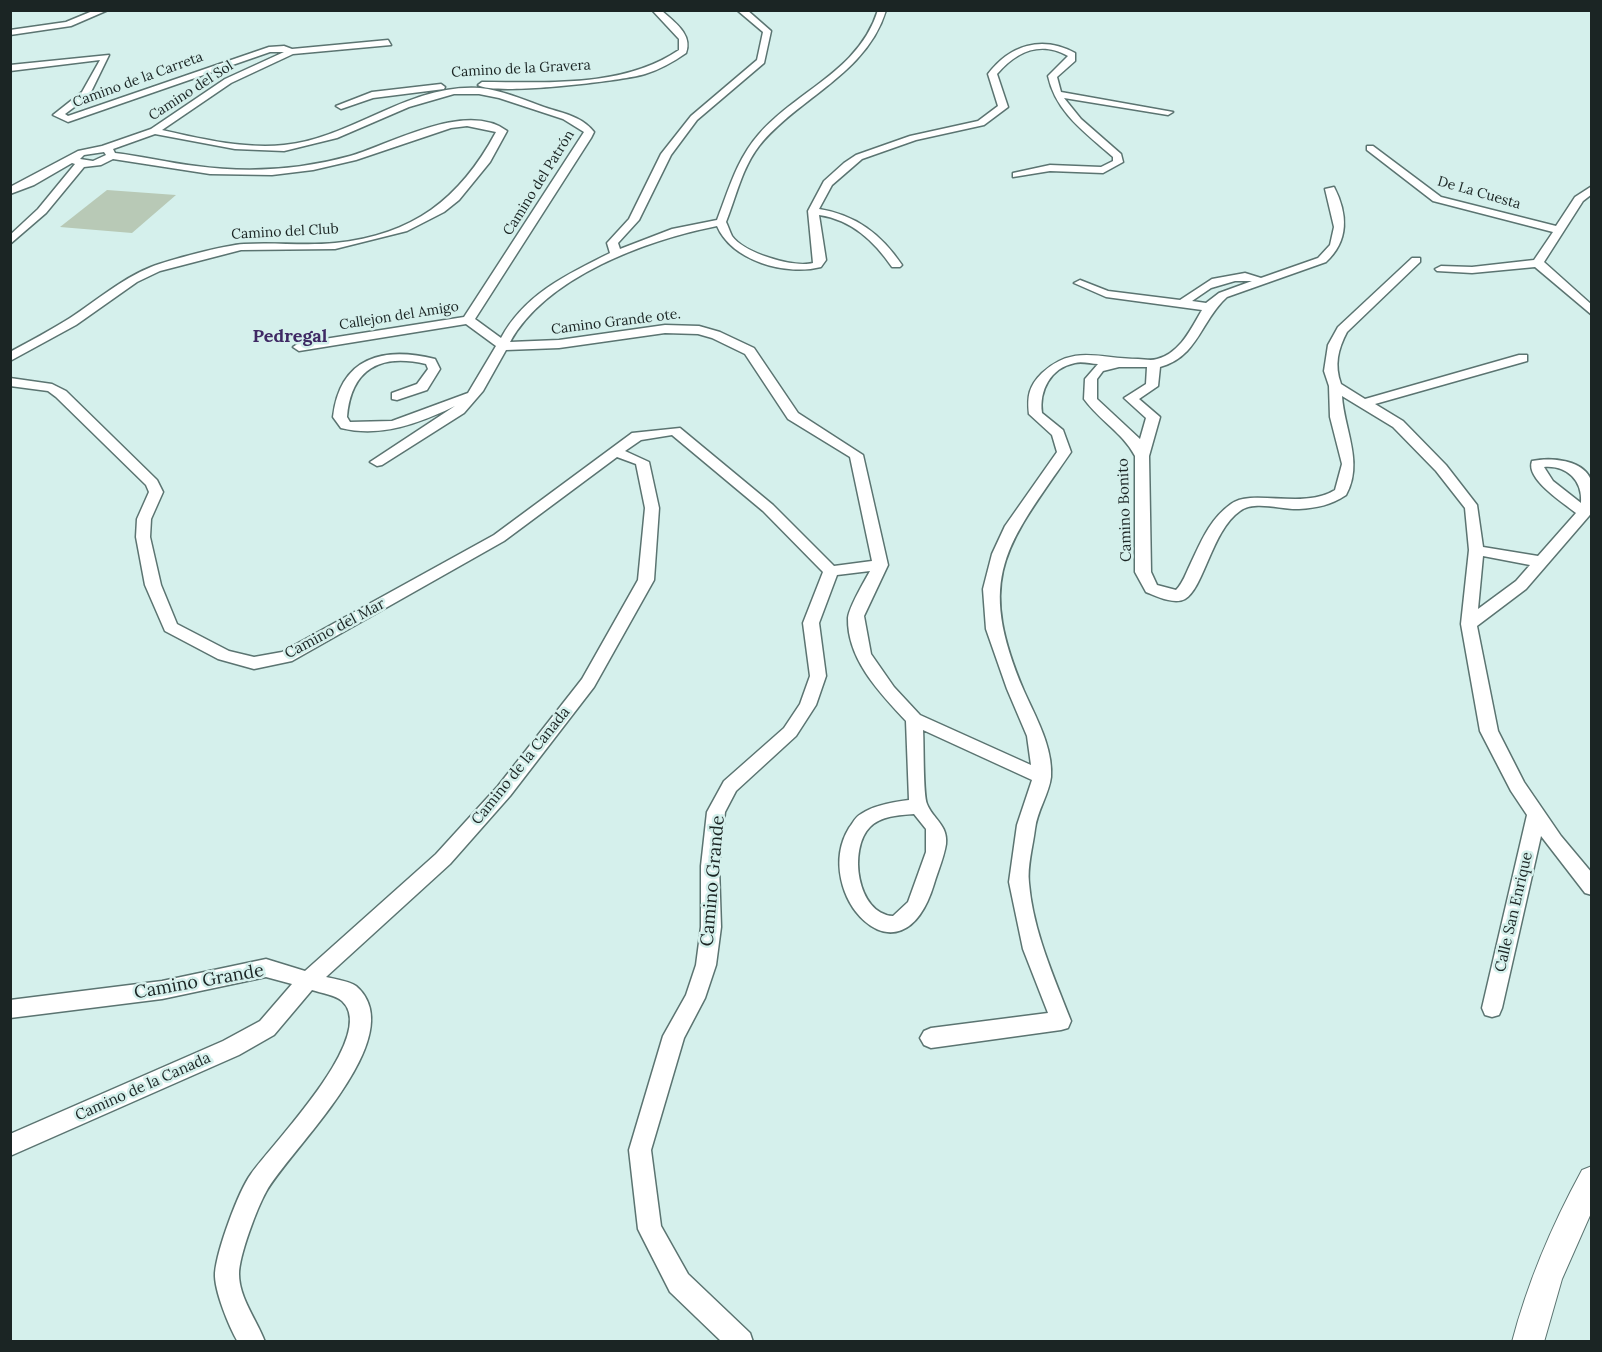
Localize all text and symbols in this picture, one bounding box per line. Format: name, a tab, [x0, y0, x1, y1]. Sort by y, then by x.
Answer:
street label: Camino de la Carreta	[71, 49, 205, 111]
street label: Camino del Sol	[146, 57, 236, 125]
street label: Camino de la Gravera	[451, 57, 591, 81]
street label: Camino del Patrón	[500, 127, 578, 239]
street label: De La Cuesta	[1435, 173, 1523, 213]
street label: Camino del Club	[231, 221, 339, 243]
street label: Callejon del Amigo	[338, 298, 460, 334]
street label: Camino Grande ote.	[550, 306, 682, 338]
district label: Pedregal	[253, 326, 327, 348]
street label: Camino Bonito	[1114, 458, 1136, 562]
street label: Camino del Mar	[282, 595, 388, 663]
street label: Camino de la Canada	[468, 704, 574, 828]
street label: Camino Grande	[697, 815, 729, 947]
street label: Calle San Enrique	[1491, 850, 1537, 974]
street label: Camino Grande	[132, 960, 266, 1004]
street label: Camino de la Canada	[73, 1049, 213, 1125]

